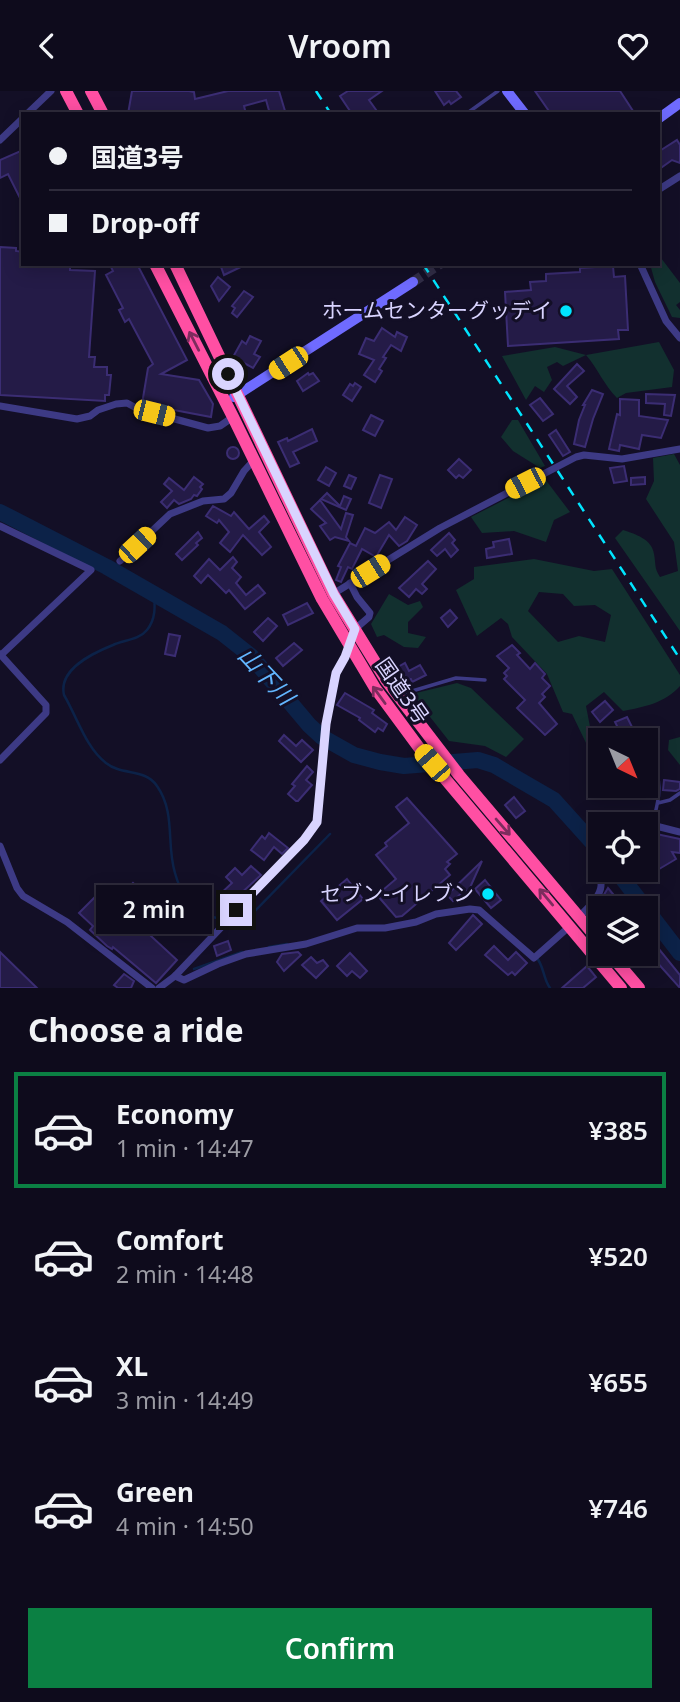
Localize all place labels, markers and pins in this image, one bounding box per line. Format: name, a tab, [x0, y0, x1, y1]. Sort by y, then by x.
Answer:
place label: ホームセンターグッデイ	[322, 296, 552, 324]
marker: ホームセンターグッデイ	[558, 303, 574, 319]
place label: セブン-イレブン	[320, 879, 474, 907]
marker: セブン-イレブン	[480, 886, 496, 902]

